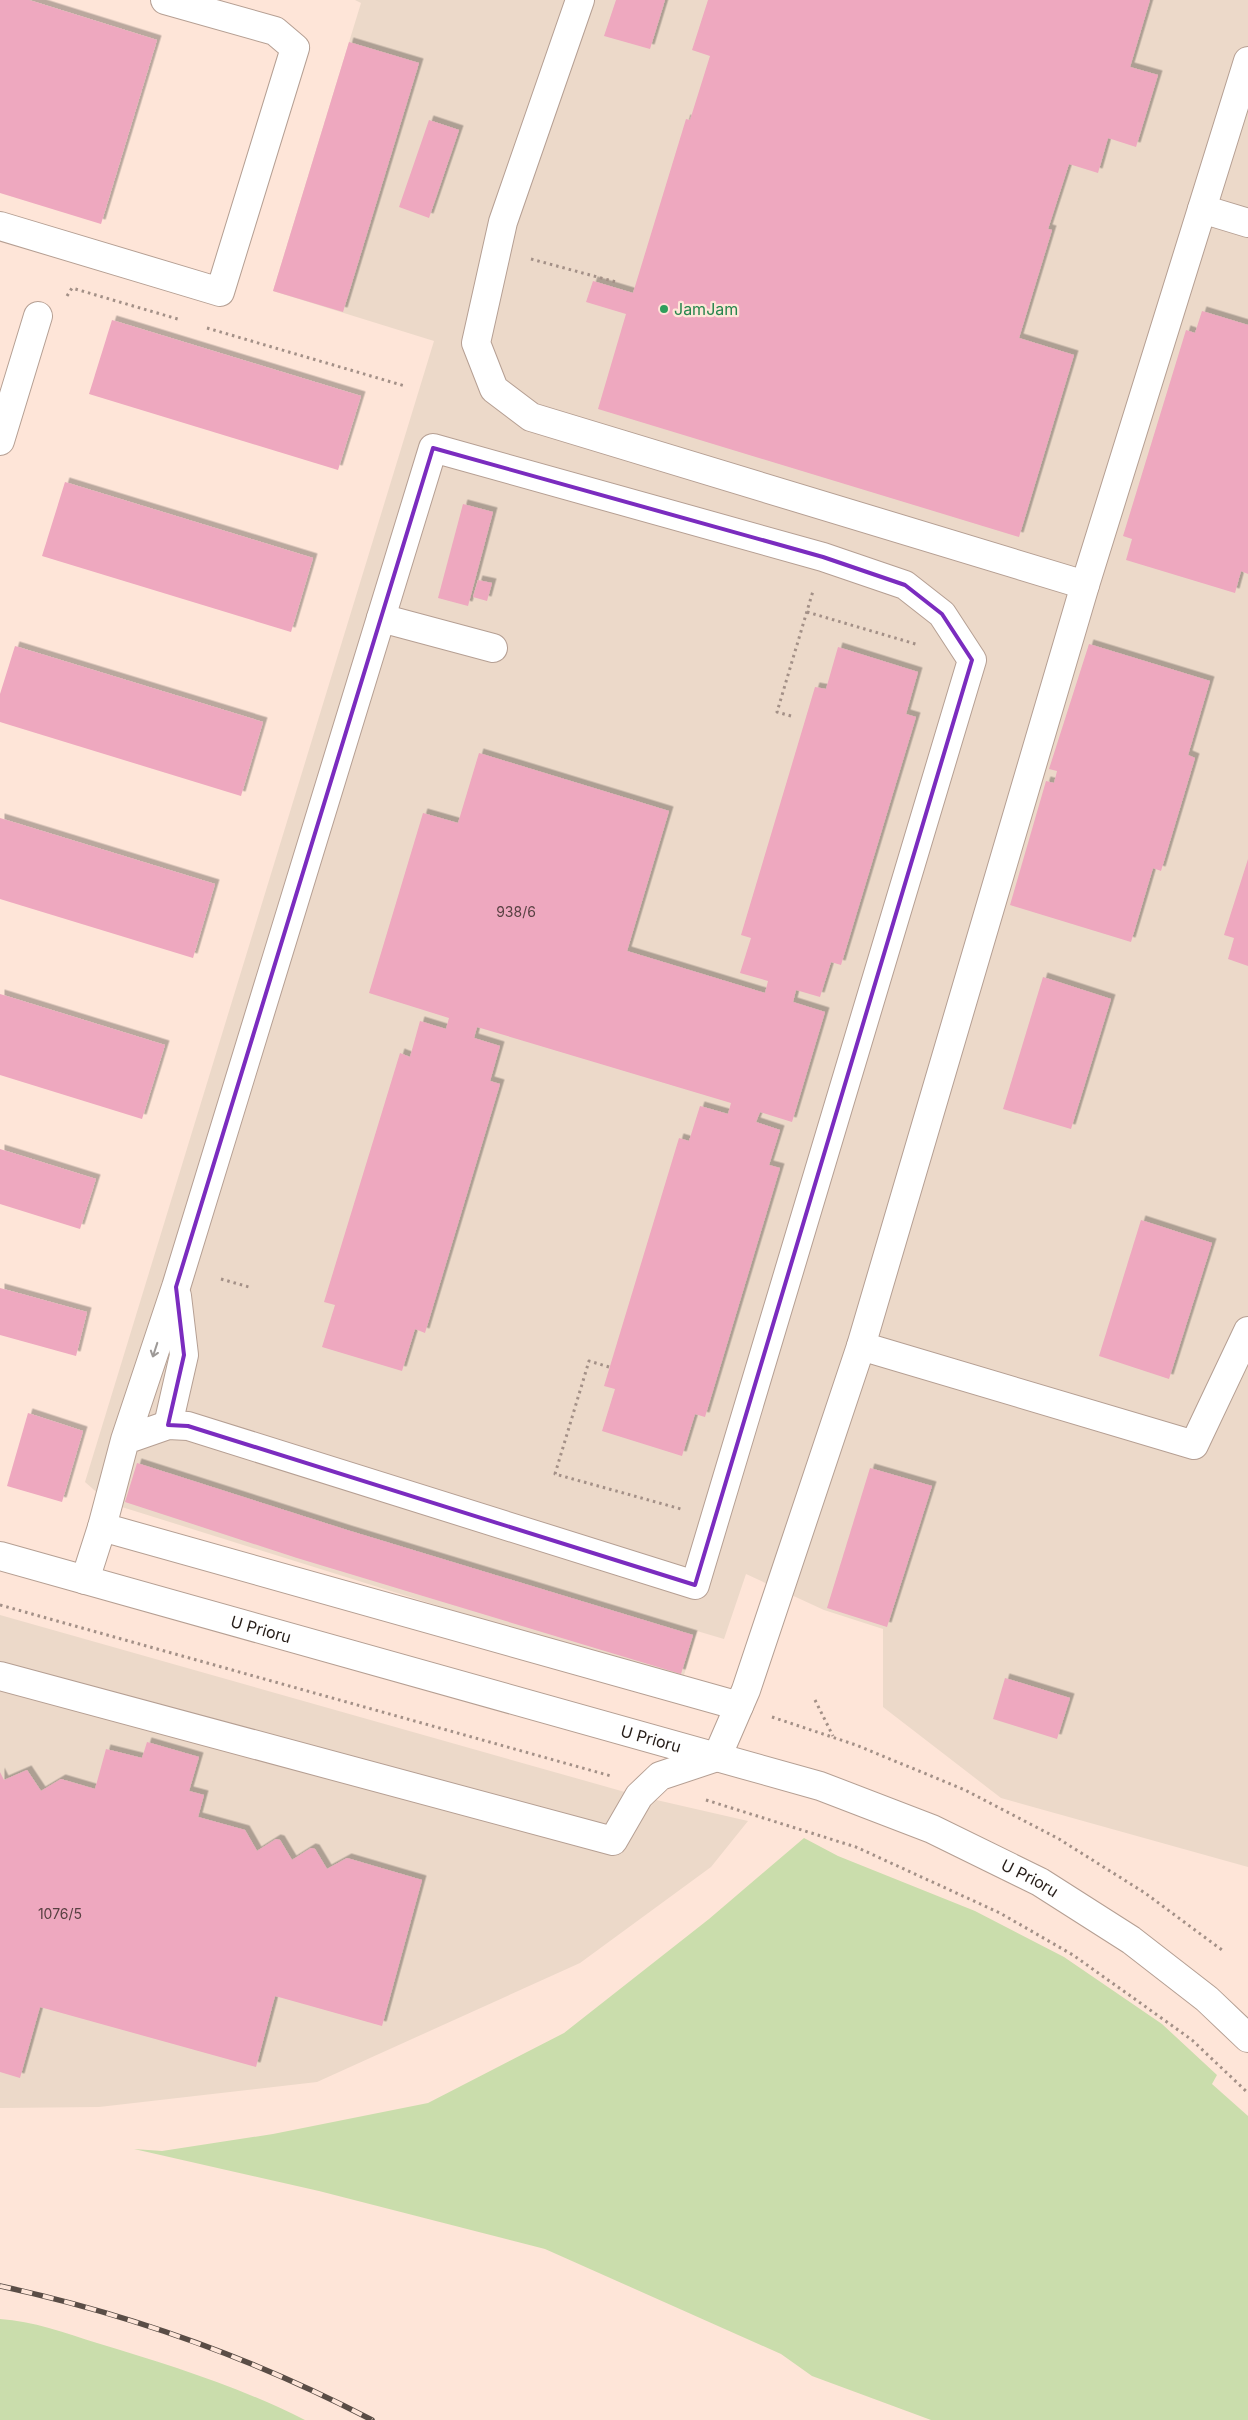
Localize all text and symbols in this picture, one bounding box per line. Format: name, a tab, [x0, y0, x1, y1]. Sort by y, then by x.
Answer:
place label: JamJam	[674, 299, 738, 319]
marker: JamJam	[658, 303, 670, 315]
house number: 938/6	[496, 903, 536, 920]
one-way arrow	[150, 1342, 160, 1358]
street label: U Prioru	[228, 1611, 293, 1647]
street label: U Prioru	[618, 1721, 683, 1757]
street label: U Prioru	[998, 1855, 1062, 1901]
house number: 1076/5	[38, 1905, 82, 1922]

